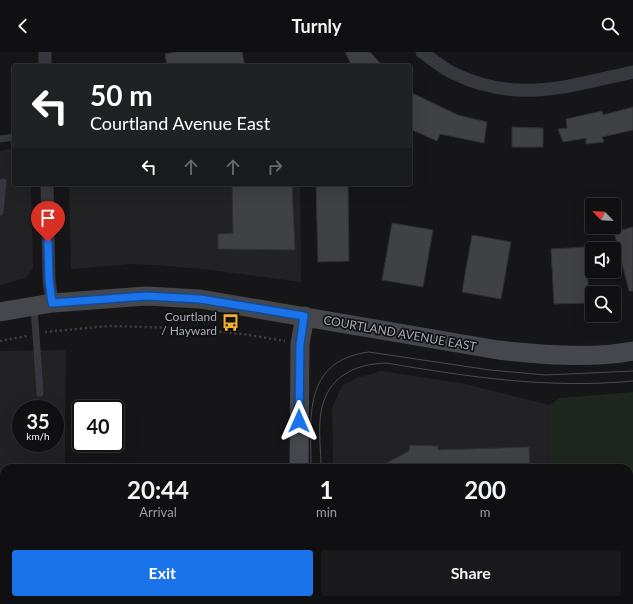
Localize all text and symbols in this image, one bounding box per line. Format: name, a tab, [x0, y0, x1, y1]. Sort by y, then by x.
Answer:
icon: back	[12, 15, 34, 37]
text: Turnly	[291, 15, 342, 37]
icon: search	[599, 15, 621, 37]
text: 50 m	[90, 78, 153, 112]
icon: left	[24, 80, 76, 132]
text: Courtland Avenue East	[90, 112, 270, 134]
icon: left	[138, 156, 160, 178]
icon: ahead	[180, 156, 202, 178]
icon: ahead	[222, 156, 244, 178]
icon: right	[264, 156, 286, 178]
north arrow	[585, 198, 621, 234]
map controls	[585, 198, 621, 322]
pin	[31, 201, 65, 242]
icon: arrive	[37, 207, 59, 229]
button: sound	[585, 242, 621, 278]
button: search	[585, 286, 621, 322]
place label: Courtland / Hayward	[161, 309, 217, 338]
street label: COURTLAND AVENUE EAST	[322, 312, 478, 354]
bus stop icon: Courtland / Hayward	[220, 313, 240, 333]
speed limit sign: 40	[72, 400, 124, 452]
position arrow	[278, 400, 320, 442]
text: 35	[26, 409, 50, 433]
text: km/h	[26, 430, 50, 442]
text: 20:44	[127, 475, 189, 504]
text: 1	[320, 475, 334, 504]
text: 200	[464, 475, 506, 504]
text: Arrival	[139, 504, 177, 520]
text: min	[316, 504, 337, 520]
text: m	[480, 504, 490, 520]
button: Exit	[12, 550, 313, 596]
button: Share	[321, 550, 621, 596]

